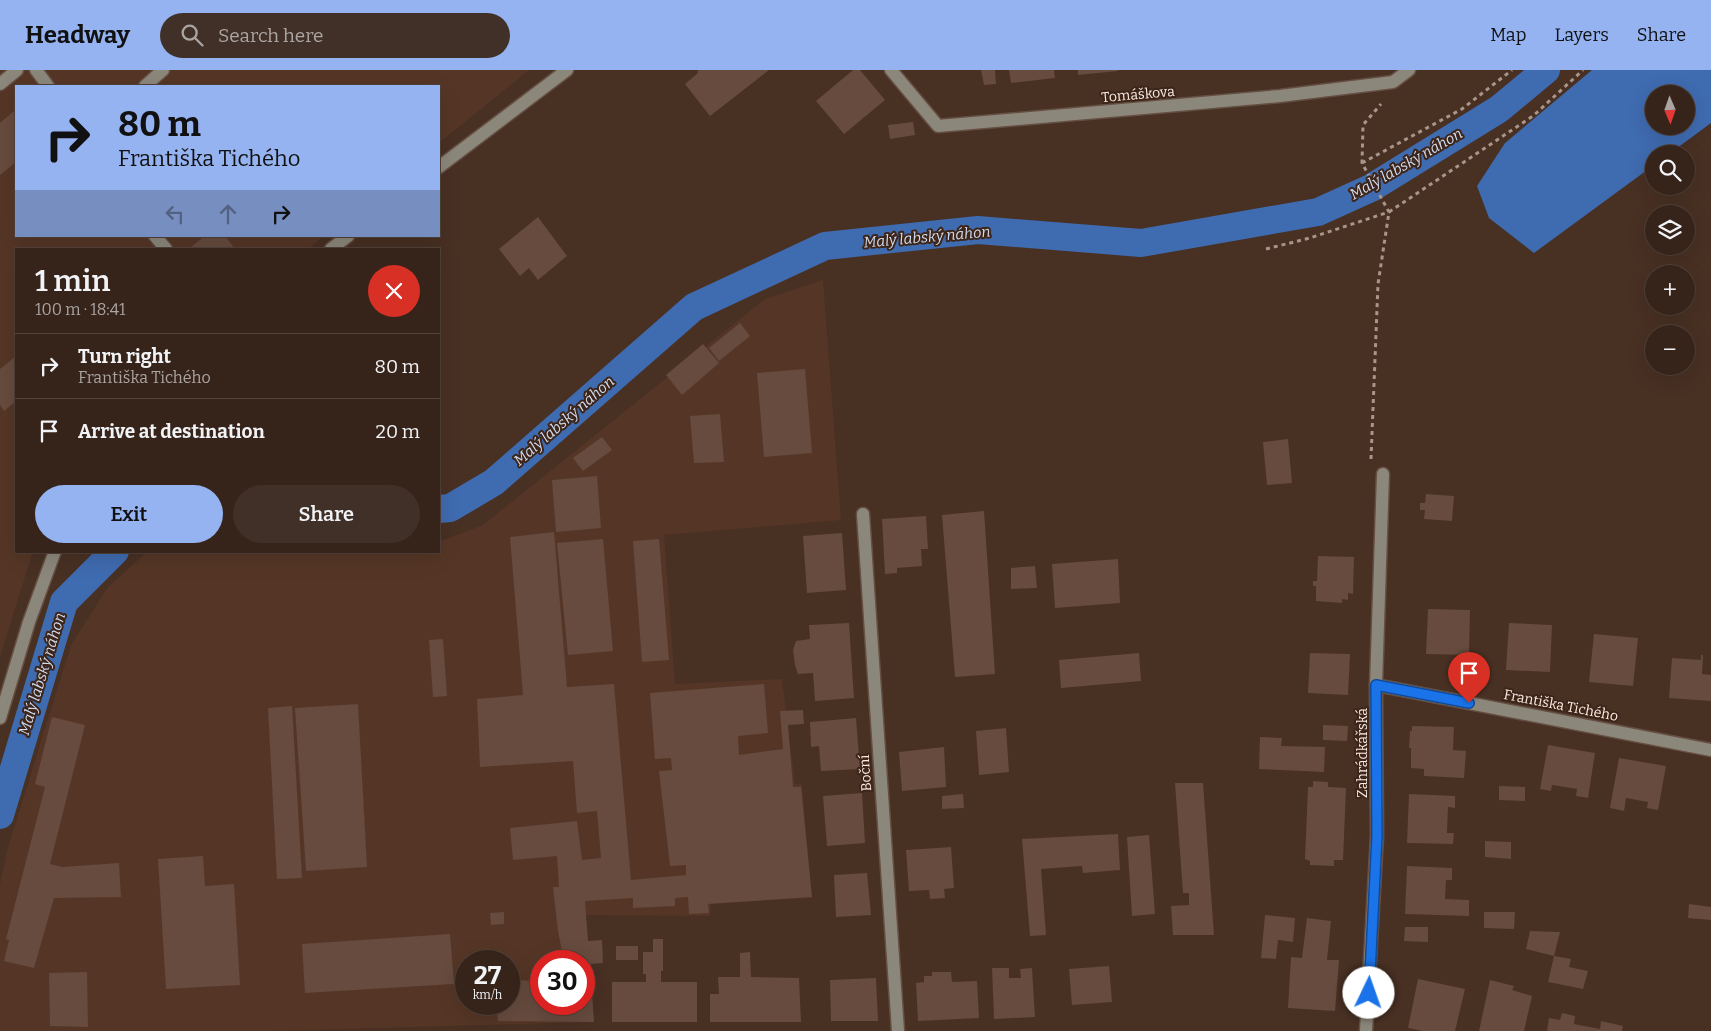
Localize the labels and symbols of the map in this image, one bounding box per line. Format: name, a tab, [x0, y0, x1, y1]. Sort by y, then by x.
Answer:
street label: Tomáškova	[1101, 83, 1176, 106]
north arrow	[1645, 85, 1695, 135]
water label: Malý labský náhon	[1346, 124, 1466, 204]
water label: Malý labský náhon	[863, 222, 991, 252]
water label: Malý labský náhon	[510, 373, 618, 469]
water label: Malý labský náhon	[15, 611, 69, 737]
pin	[1448, 652, 1490, 703]
street label: Františka Tichého	[1502, 686, 1620, 725]
street label: Zahrádkářská	[1354, 708, 1371, 798]
street label: Boční	[856, 753, 875, 792]
speed limit sign: 30	[530, 950, 595, 1015]
position arrow	[1342, 966, 1394, 1018]

